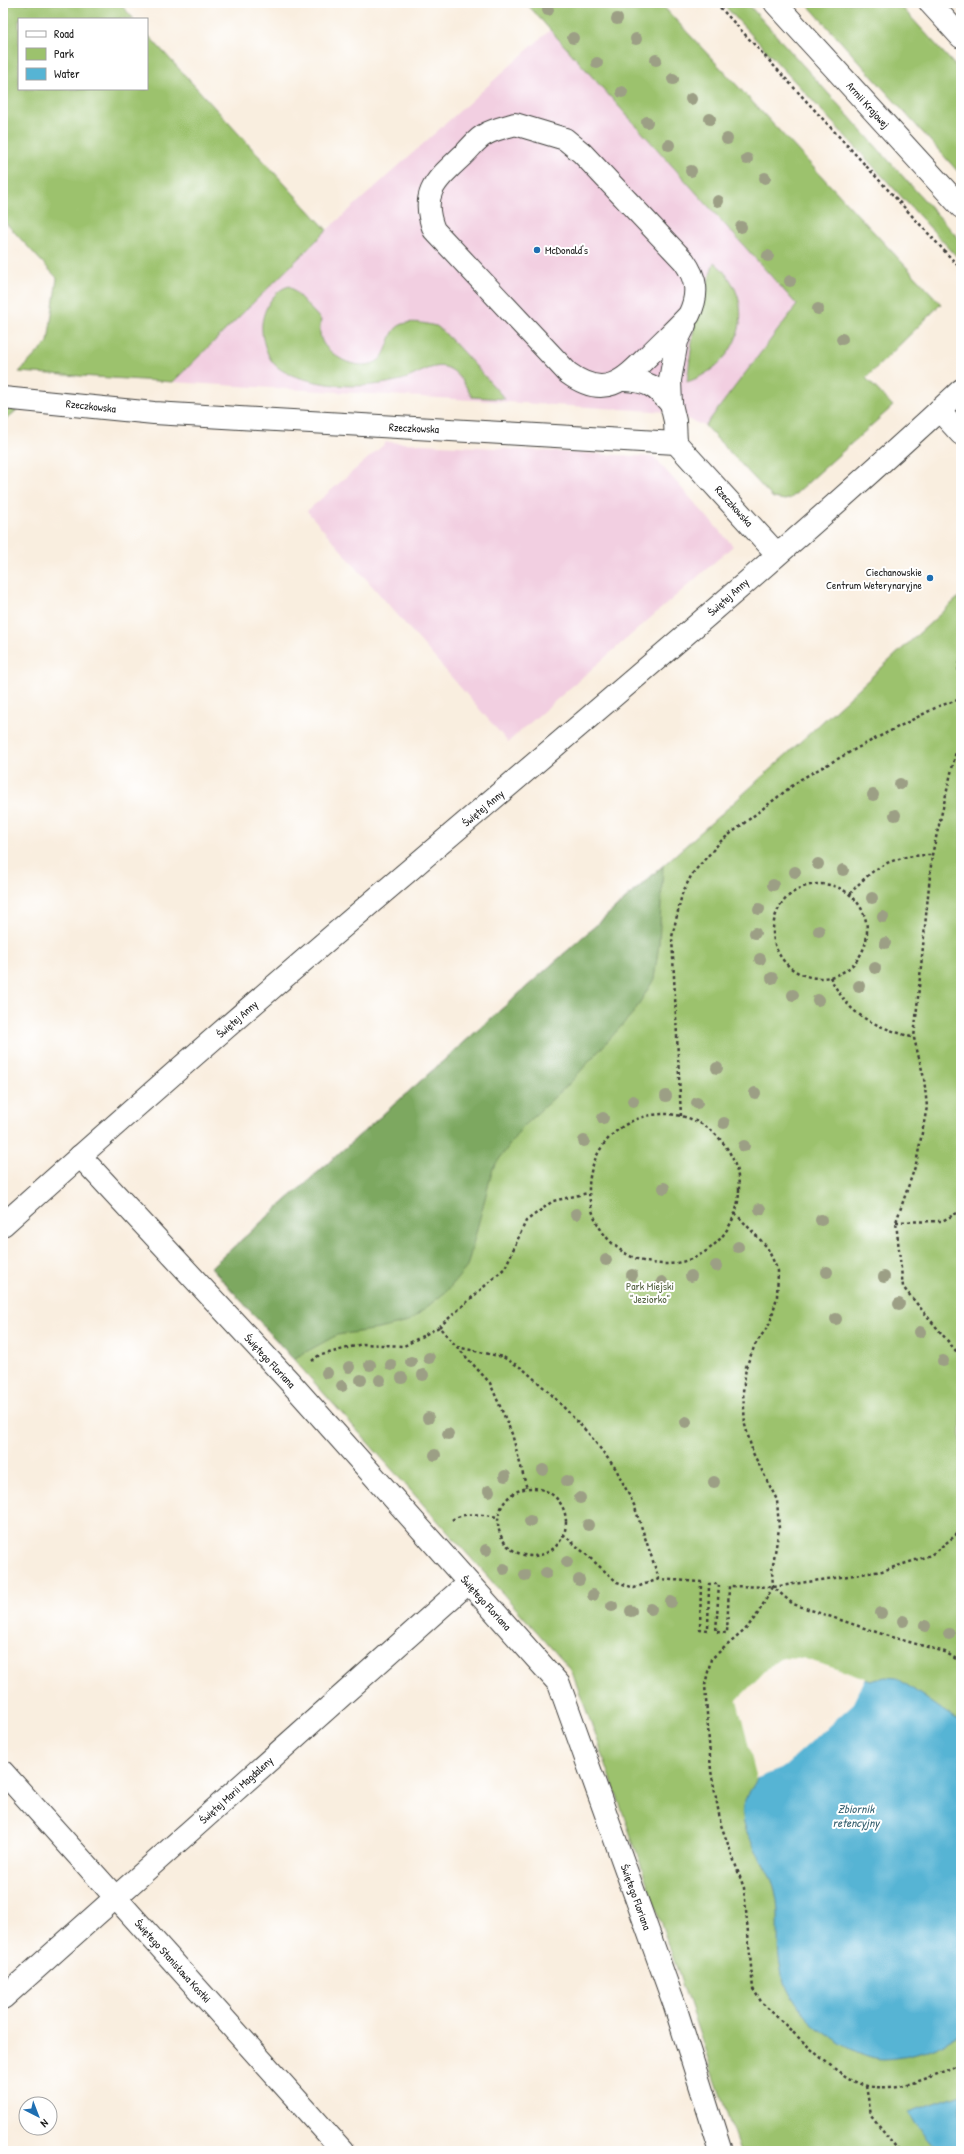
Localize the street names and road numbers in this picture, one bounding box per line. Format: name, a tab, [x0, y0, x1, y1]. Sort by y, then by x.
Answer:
street label: Armii Krajowej	[843, 79, 893, 131]
street label: Rzeczkowska	[65, 396, 117, 416]
street label: Rzeczkowska	[389, 420, 440, 436]
street label: Rzeczkowska	[712, 483, 756, 530]
street label: Świętej Anny	[705, 575, 752, 619]
street label: Świętej Anny	[459, 786, 507, 830]
street label: Świętej Anny	[213, 997, 261, 1041]
street label: Świętego Floriana	[241, 1331, 299, 1391]
street label: Świętego Floriana	[458, 1573, 515, 1634]
street label: Świętej Marii Magdaleny	[196, 1753, 276, 1827]
street label: Świętego Floriana	[618, 1862, 655, 1932]
street label: Świętego Stanisława Kostki	[132, 1916, 214, 2006]

